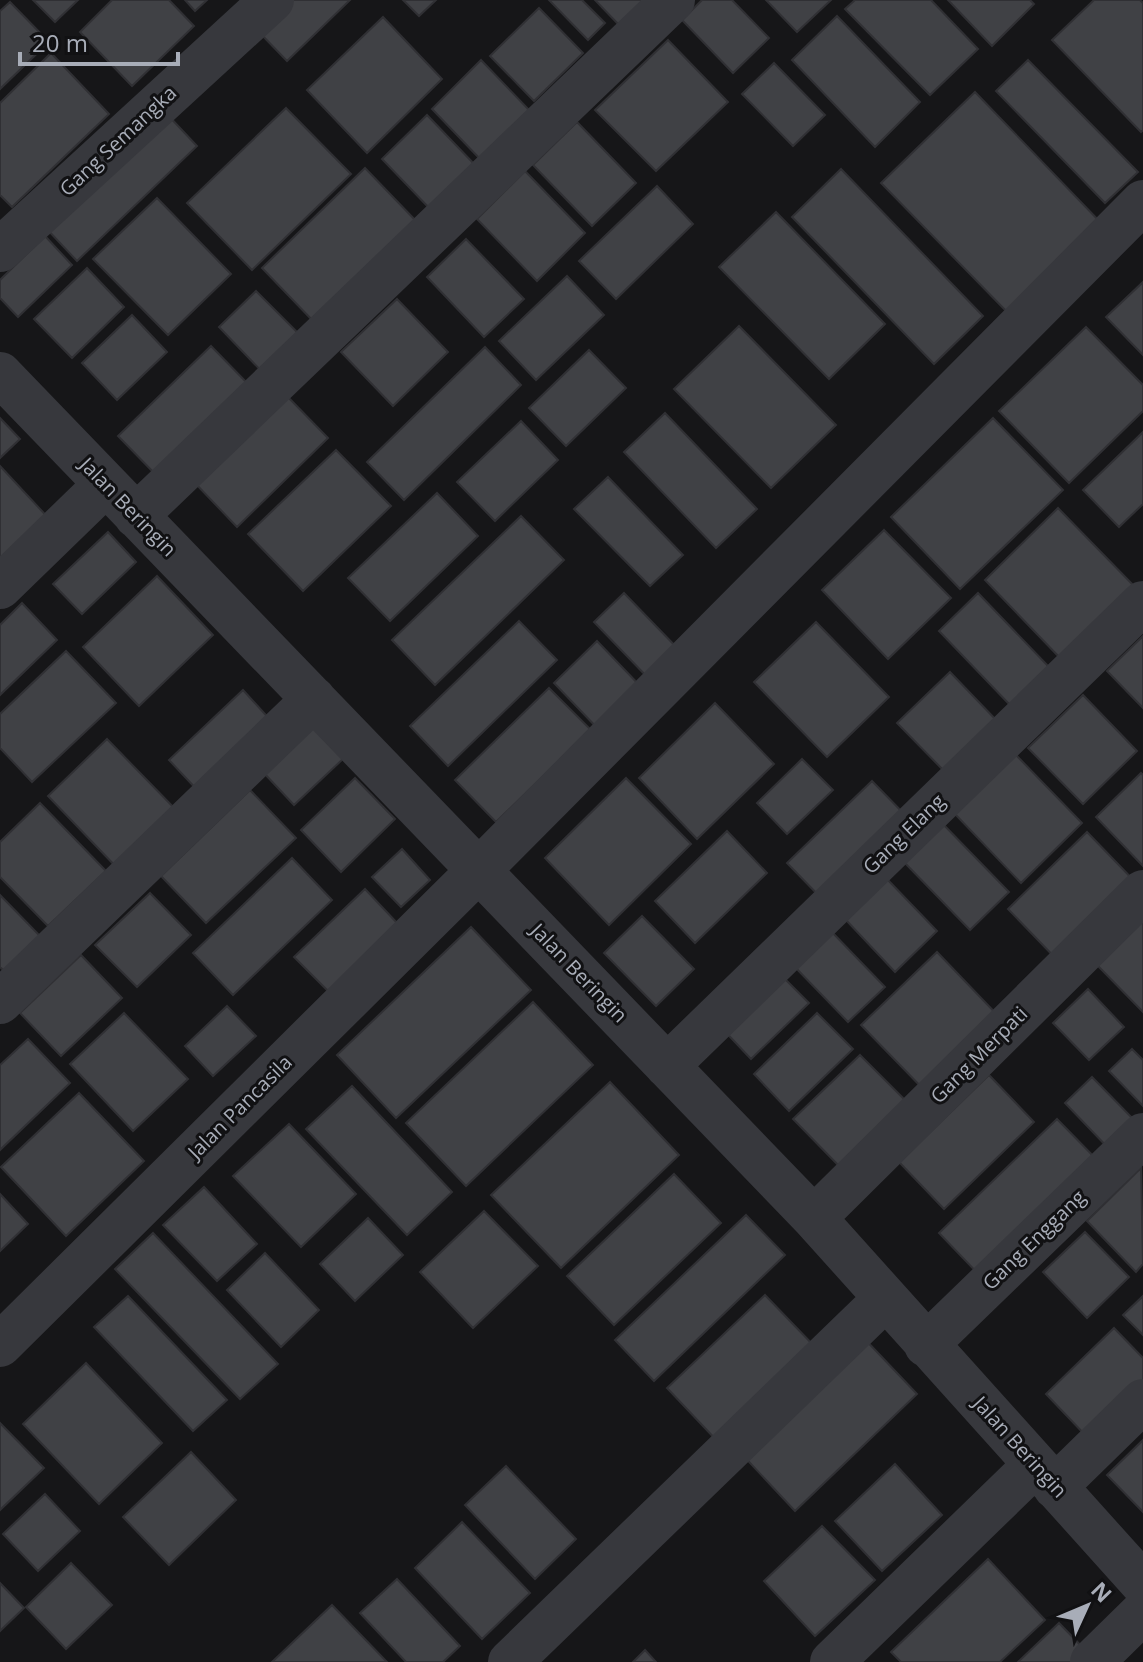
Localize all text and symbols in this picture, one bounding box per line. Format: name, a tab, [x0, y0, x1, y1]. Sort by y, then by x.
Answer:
scale bar	[20, 16, 178, 66]
text: 20 m	[32, 26, 88, 59]
street label: Gang Semangka	[53, 79, 182, 202]
street label: Jalan Beringin	[73, 450, 183, 562]
street label: Gang Elang	[857, 788, 951, 880]
street label: Jalan Beringin	[524, 916, 634, 1028]
street label: Gang Merpati	[924, 1000, 1033, 1109]
street label: Jalan Pancasila	[180, 1049, 298, 1166]
street label: Gang Enggang	[976, 1184, 1091, 1296]
street label: Jalan Beringin	[966, 1389, 1073, 1503]
north arrow	[1047, 1566, 1127, 1646]
text: N	[1085, 1575, 1119, 1608]

